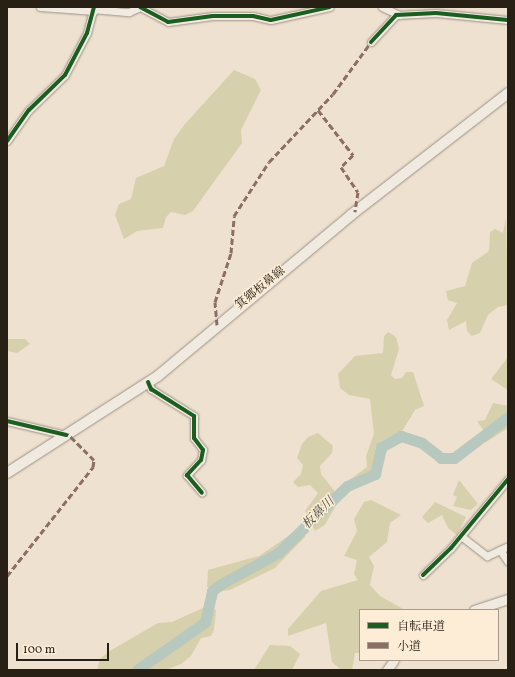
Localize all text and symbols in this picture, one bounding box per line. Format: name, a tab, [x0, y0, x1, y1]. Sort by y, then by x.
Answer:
street label: 箕郷板鼻線	[233, 265, 289, 313]
water label: 板鼻川	[300, 495, 338, 533]
legend	[359, 609, 499, 661]
text: 自転車道	[397, 619, 445, 635]
scale bar	[18, 635, 111, 661]
text: 小道	[397, 639, 421, 655]
text: 100 m	[23, 642, 55, 658]

